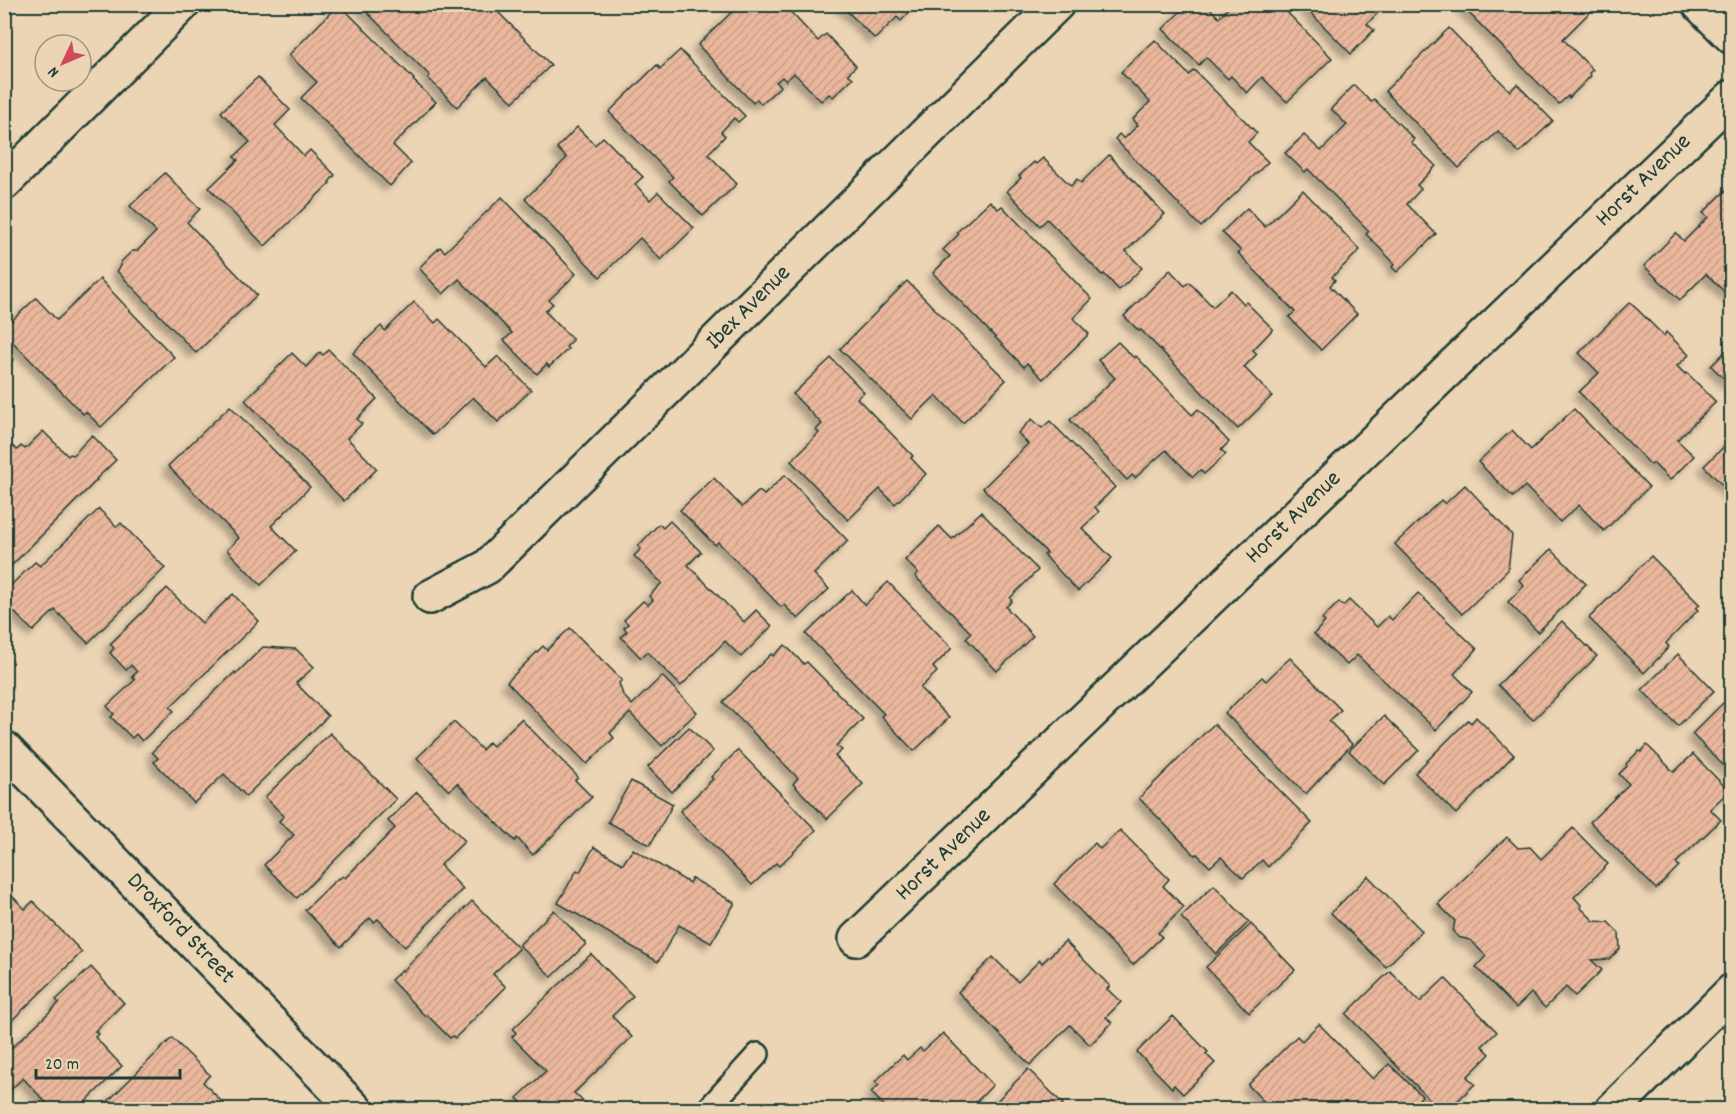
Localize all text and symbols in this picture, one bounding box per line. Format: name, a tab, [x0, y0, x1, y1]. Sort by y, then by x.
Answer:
north arrow	[33, 33, 93, 93]
text: N	[43, 61, 65, 83]
street label: Horst Avenue	[1588, 126, 1700, 236]
street label: Ibex Avenue	[699, 258, 799, 358]
street label: Horst Avenue	[1238, 463, 1350, 573]
street label: Horst Avenue	[888, 800, 1000, 910]
street label: Droxford Street	[118, 865, 242, 993]
scale bar	[36, 1042, 180, 1080]
text: 20 m	[45, 1053, 79, 1078]

